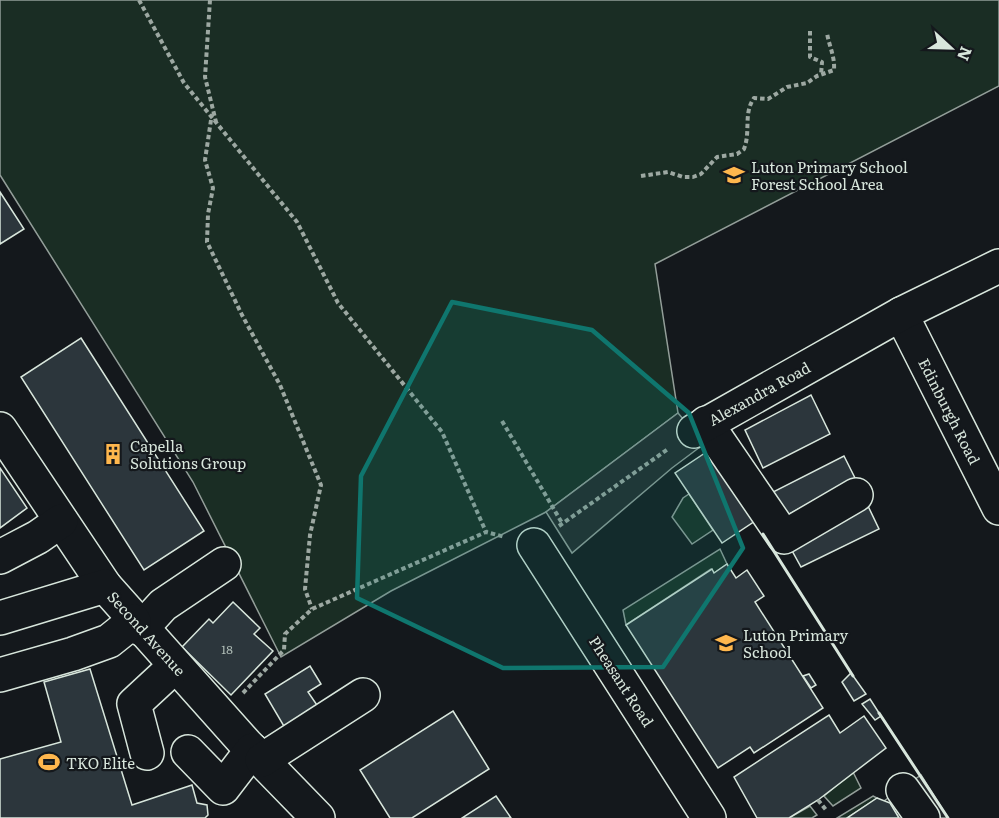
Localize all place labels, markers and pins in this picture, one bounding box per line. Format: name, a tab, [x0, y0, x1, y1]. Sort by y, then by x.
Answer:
place label: Luton Primary School Forest School Area	[751, 155, 908, 195]
school or university icon: Luton Primary School Forest School Area	[722, 163, 746, 187]
place label: Capella Solutions Group	[130, 434, 246, 474]
building icon: Capella Solutions Group	[101, 442, 125, 466]
place label: Luton Primary School	[743, 623, 849, 663]
school or university icon: Luton Primary School	[714, 631, 738, 655]
sports icon: TKO Elite	[37, 750, 61, 774]
place label: TKO Elite	[66, 751, 135, 774]

